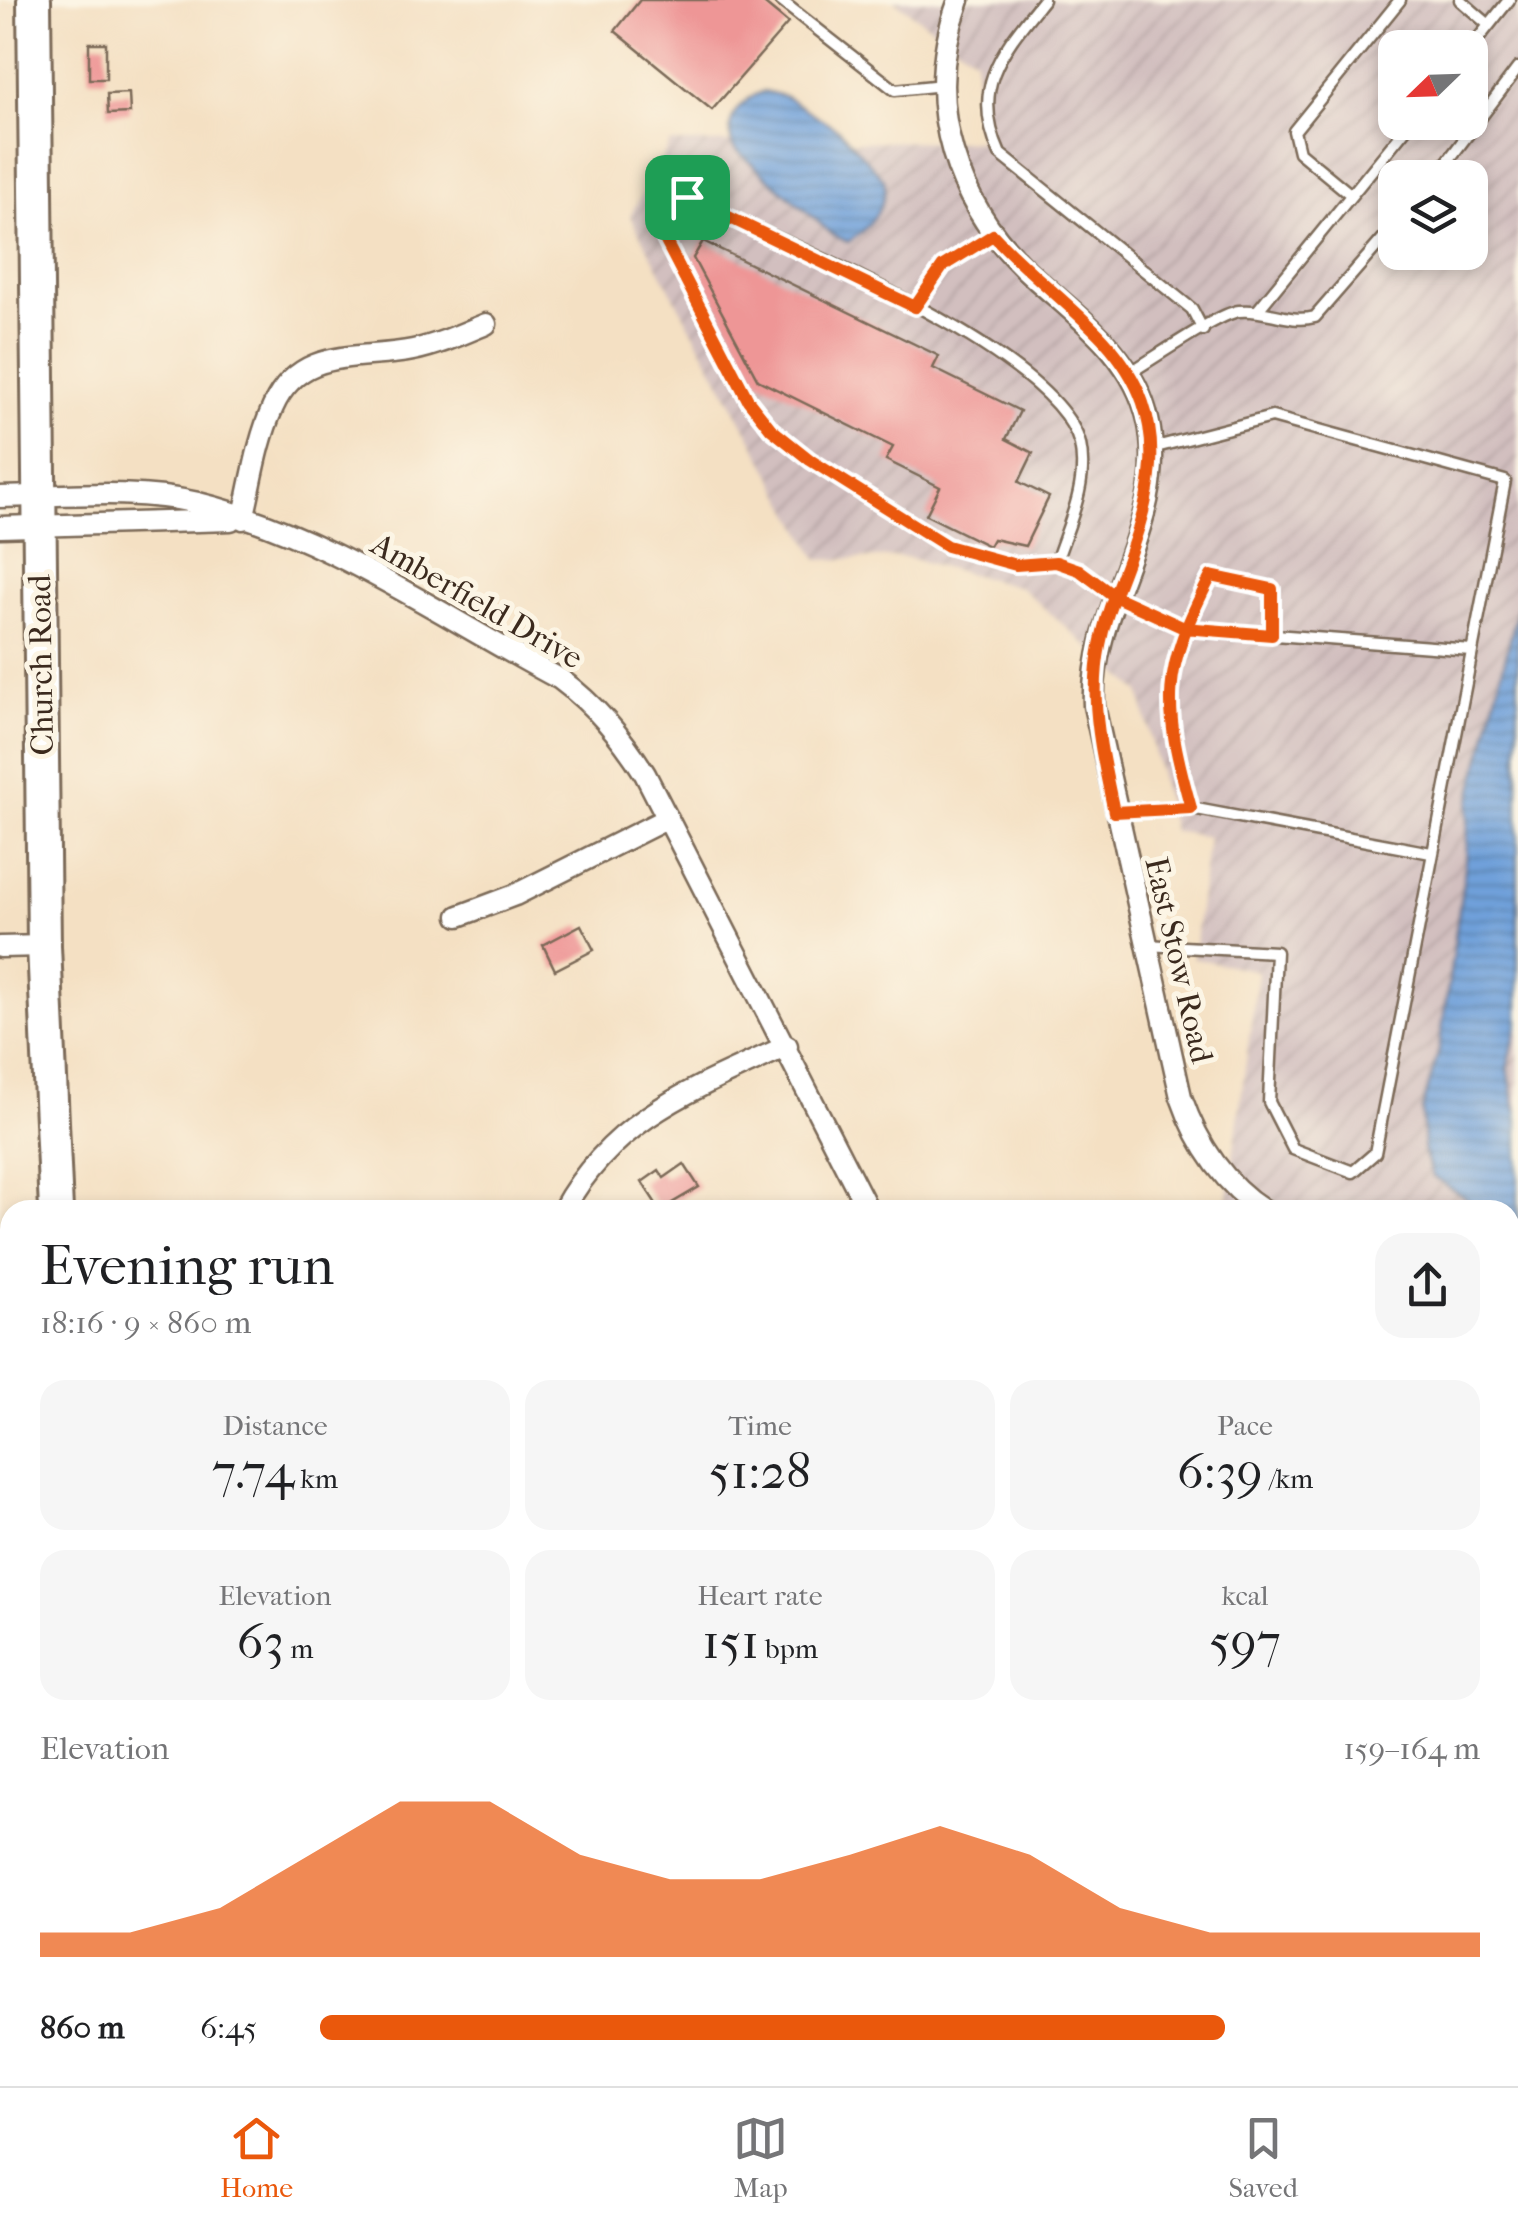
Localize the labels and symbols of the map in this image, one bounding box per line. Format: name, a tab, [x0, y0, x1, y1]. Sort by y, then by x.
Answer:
north arrow	[1378, 30, 1488, 140]
pin	[645, 155, 730, 240]
street label: Amberfield Drive	[363, 524, 589, 677]
street label: Church Road	[21, 574, 61, 756]
street label: East Stow Road	[1137, 854, 1221, 1067]

